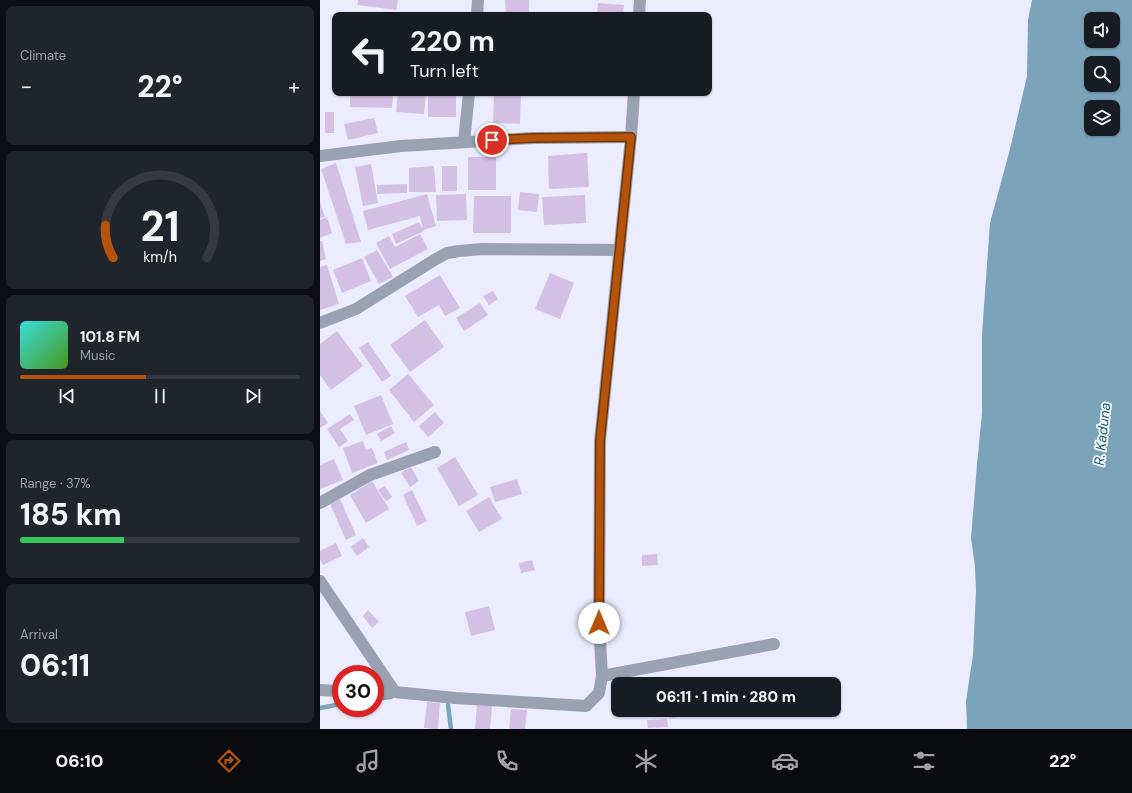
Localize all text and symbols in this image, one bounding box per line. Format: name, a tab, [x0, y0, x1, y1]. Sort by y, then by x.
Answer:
map controls	[1084, 12, 1120, 136]
button: sound	[1084, 12, 1120, 48]
text: 220 m	[410, 23, 495, 60]
icon: left	[344, 28, 396, 80]
text: Climate	[20, 47, 66, 64]
button: search	[1084, 56, 1120, 92]
text: Turn left	[410, 59, 479, 83]
text: 22°	[137, 67, 183, 106]
text: −	[20, 72, 32, 101]
text: +	[288, 72, 300, 101]
button: layers	[1084, 100, 1120, 136]
pin	[475, 123, 509, 157]
icon: arrive	[481, 129, 503, 151]
text: 21	[140, 200, 180, 254]
text: km/h	[143, 247, 177, 265]
text: 101.8 FM	[80, 327, 140, 347]
text: Music	[80, 347, 115, 364]
icon: previous	[56, 385, 78, 407]
icon: pause	[149, 385, 171, 407]
icon: next	[242, 385, 264, 407]
water label: R. Kaduna	[1090, 401, 1114, 466]
text: Range · 37%	[20, 475, 91, 492]
text: 185 km	[20, 495, 122, 534]
position arrow	[578, 602, 620, 644]
text: Arrival	[20, 626, 58, 643]
text: 06:11	[20, 646, 90, 685]
speed limit sign: 30	[332, 665, 384, 717]
text: 06:11 · 1 min · 280 m	[656, 687, 796, 707]
icon: directions	[215, 747, 243, 775]
icon: music	[354, 747, 382, 775]
icon: phone	[493, 747, 521, 775]
icon: climate	[632, 747, 660, 775]
icon: car	[771, 747, 799, 775]
icon: filters	[910, 747, 938, 775]
text: 06:10	[56, 749, 103, 773]
text: 22°	[1049, 749, 1076, 773]

